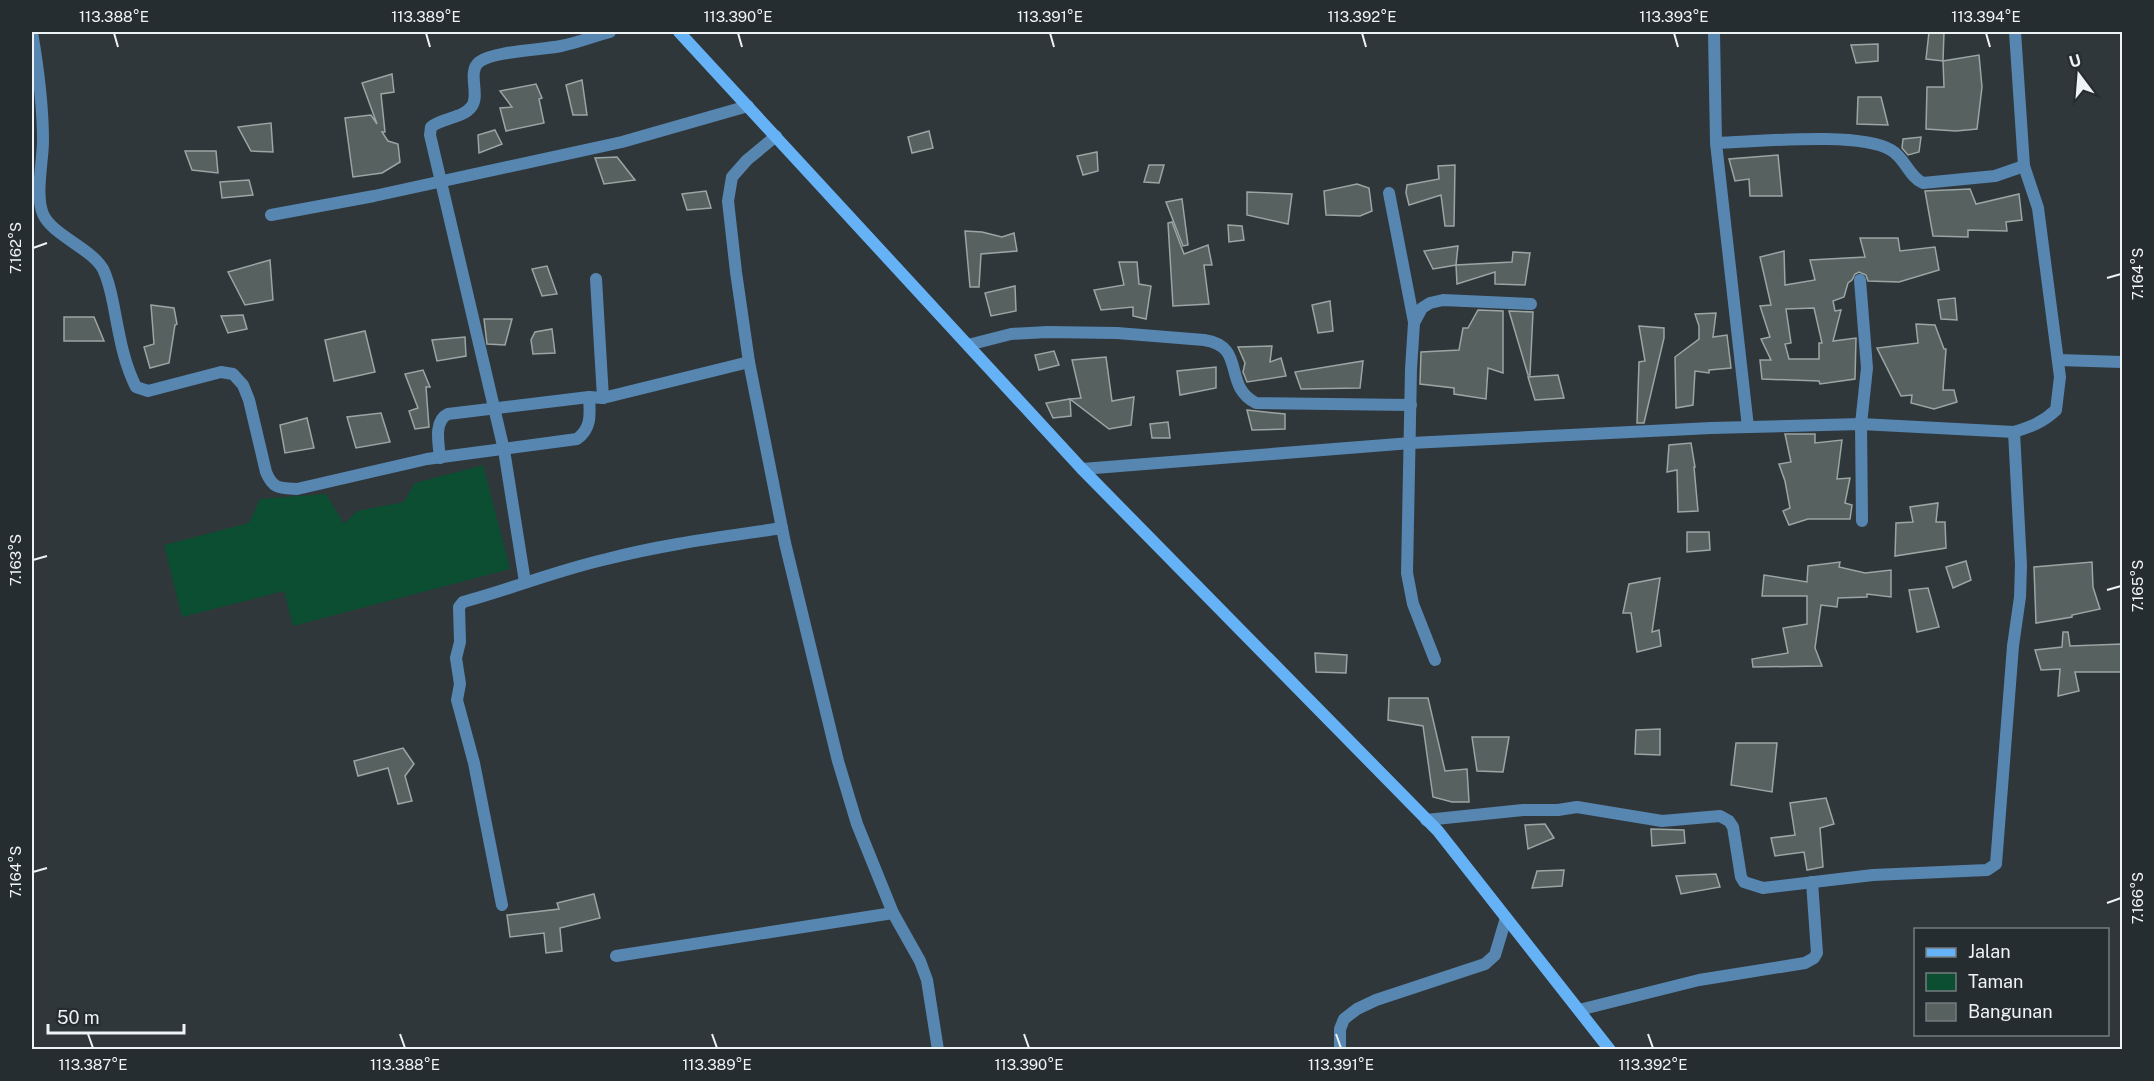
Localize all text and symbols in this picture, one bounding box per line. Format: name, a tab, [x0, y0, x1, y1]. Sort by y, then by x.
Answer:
text: 113.388°E	[79, 8, 149, 25]
text: 113.389°E	[391, 8, 461, 25]
text: 113.390°E	[703, 8, 773, 25]
text: 113.391°E	[1017, 8, 1083, 25]
text: 113.392°E	[1328, 8, 1396, 25]
text: 113.393°E	[1639, 8, 1709, 25]
text: 113.394°E	[1951, 8, 2021, 25]
north arrow	[2049, 45, 2109, 105]
text: U	[2067, 50, 2083, 72]
text: 7.162°S	[7, 222, 24, 274]
text: 7.164°S	[2129, 248, 2146, 300]
text: 7.163°S	[7, 534, 24, 586]
text: 7.165°S	[2129, 560, 2146, 612]
text: 7.164°S	[7, 846, 24, 898]
text: 7.166°S	[2129, 872, 2146, 924]
legend	[1914, 928, 2109, 1036]
text: Jalan	[1968, 941, 2011, 962]
text: Taman	[1968, 971, 2023, 992]
scale bar	[48, 997, 184, 1035]
text: Bangunan	[1968, 1001, 2053, 1022]
text: 50 m	[57, 1007, 100, 1028]
text: 113.387°E	[58, 1056, 128, 1073]
text: 113.388°E	[370, 1056, 440, 1073]
text: 113.389°E	[682, 1056, 752, 1073]
text: 113.390°E	[994, 1056, 1064, 1073]
text: 113.391°E	[1308, 1056, 1374, 1073]
text: 113.392°E	[1619, 1056, 1687, 1073]

